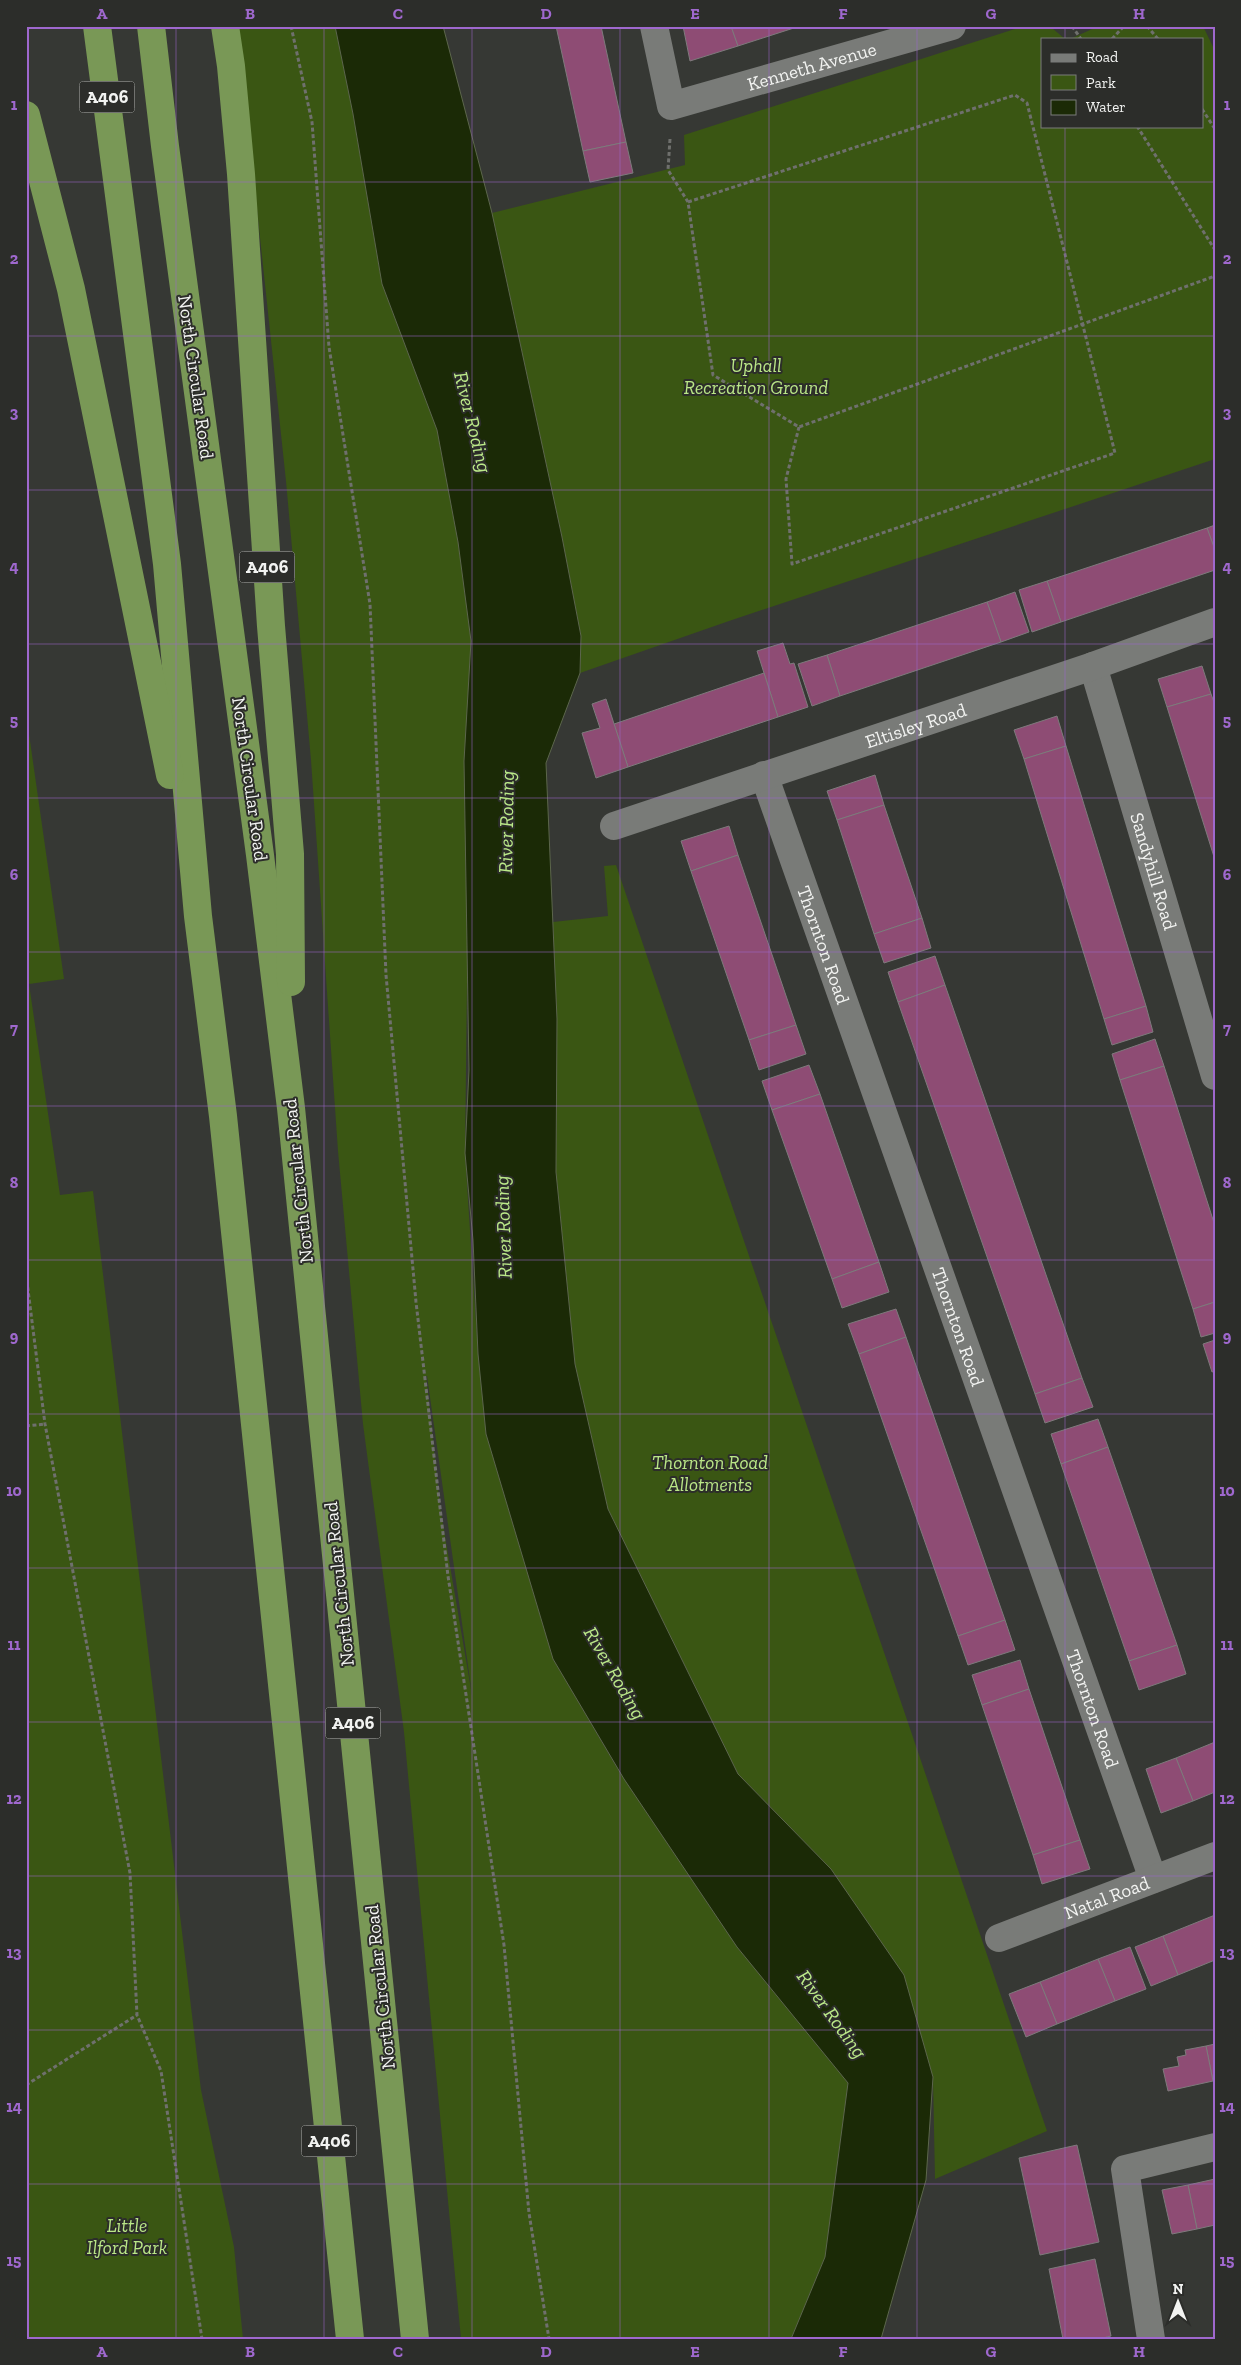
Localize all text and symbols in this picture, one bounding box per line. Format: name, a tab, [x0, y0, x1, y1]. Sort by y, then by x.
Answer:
text: A	[97, 4, 108, 23]
text: B	[245, 4, 255, 23]
text: C	[393, 4, 403, 23]
text: D	[540, 4, 552, 23]
text: E	[690, 4, 700, 23]
text: F	[838, 4, 848, 23]
text: G	[986, 4, 997, 23]
text: H	[1133, 4, 1145, 23]
street label: Kenneth Avenue	[745, 37, 879, 95]
legend	[1041, 38, 1204, 128]
text: Road	[1086, 48, 1119, 66]
text: Park	[1086, 74, 1116, 92]
road number: A406	[80, 81, 134, 112]
text: 1	[11, 95, 18, 114]
text: 1	[1224, 95, 1231, 114]
text: Water	[1086, 98, 1126, 116]
text: 2	[10, 249, 19, 268]
text: 2	[1223, 249, 1232, 268]
street label: North Circular Road	[173, 294, 219, 461]
park label: Uphall Recreation Ground	[684, 354, 829, 399]
water label: River Roding	[449, 369, 497, 476]
text: 3	[10, 403, 19, 422]
text: 3	[1223, 403, 1232, 422]
road number: A406	[240, 552, 294, 582]
text: 4	[9, 557, 19, 576]
text: 4	[1222, 557, 1232, 576]
street label: North Circular Road	[227, 696, 273, 863]
street label: Eltisley Road	[862, 698, 970, 753]
text: 5	[10, 711, 18, 730]
text: 5	[1223, 711, 1231, 730]
water label: River Roding	[493, 769, 519, 874]
street label: Sandyhill Road	[1126, 810, 1183, 933]
text: 6	[10, 865, 19, 884]
text: 6	[1223, 865, 1232, 884]
street label: Thornton Road	[792, 882, 855, 1008]
text: 7	[10, 1019, 18, 1038]
text: 7	[1223, 1019, 1231, 1038]
street label: North Circular Road	[278, 1097, 318, 1264]
text: 8	[10, 1173, 19, 1192]
text: 8	[1223, 1173, 1232, 1192]
water label: River Roding	[489, 1174, 517, 1279]
street label: Thornton Road	[927, 1264, 990, 1390]
text: 9	[10, 1327, 19, 1346]
text: 9	[1223, 1327, 1232, 1346]
park label: Thornton Road Allotments	[652, 1451, 768, 1496]
text: 10	[6, 1481, 22, 1500]
text: 10	[1219, 1481, 1235, 1500]
street label: North Circular Road	[319, 1500, 359, 1667]
water label: River Roding	[579, 1622, 652, 1724]
text: 11	[8, 1635, 21, 1654]
text: 11	[1221, 1635, 1234, 1654]
street label: Thornton Road	[1062, 1646, 1125, 1772]
road number: A406	[326, 1708, 380, 1739]
text: 12	[6, 1789, 22, 1808]
text: 12	[1219, 1789, 1235, 1808]
street label: Natal Road	[1061, 1870, 1153, 1924]
street label: North Circular Road	[360, 1903, 400, 2070]
text: 13	[7, 1943, 22, 1962]
text: 13	[1220, 1943, 1235, 1962]
water label: River Roding	[792, 1965, 873, 2063]
text: 14	[6, 2097, 22, 2116]
text: 14	[1219, 2097, 1235, 2116]
road number: A406	[302, 2126, 356, 2156]
park label: Little Ilford Park	[87, 2214, 167, 2259]
text: 15	[7, 2251, 21, 2270]
text: 15	[1220, 2251, 1234, 2270]
north arrow	[1154, 2278, 1204, 2328]
text: N	[1173, 2281, 1184, 2298]
text: A	[97, 2342, 108, 2361]
text: B	[245, 2342, 255, 2361]
text: C	[393, 2342, 403, 2361]
text: D	[540, 2342, 552, 2361]
text: E	[690, 2342, 700, 2361]
text: F	[838, 2342, 848, 2361]
text: G	[986, 2342, 997, 2361]
text: H	[1133, 2342, 1145, 2361]

